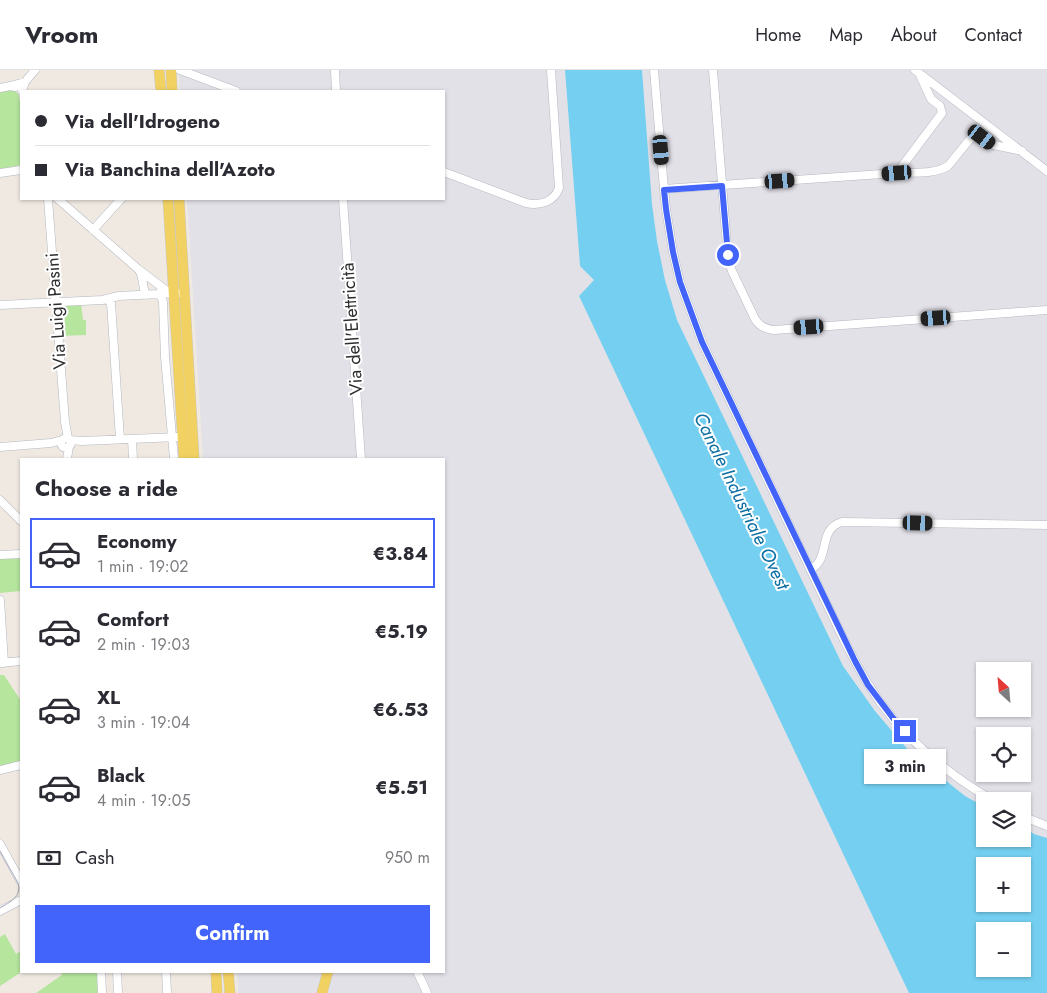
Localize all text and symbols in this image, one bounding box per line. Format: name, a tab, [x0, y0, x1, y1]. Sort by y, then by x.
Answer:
text: Vroom	[25, 17, 98, 52]
text: Home	[755, 22, 801, 48]
text: Map	[829, 22, 863, 48]
text: About	[891, 22, 936, 48]
text: Contact	[964, 22, 1022, 48]
text: Via dell'Idrogeno	[65, 108, 220, 135]
car	[965, 122, 998, 152]
car	[652, 134, 669, 166]
text: Via Banchina dell'Azoto	[65, 156, 275, 183]
car	[881, 164, 912, 182]
car	[764, 172, 795, 190]
route start	[717, 244, 739, 266]
street label: Via Luigi Pasini	[39, 252, 73, 370]
street label: Via dell'Elettricità	[334, 262, 370, 396]
car	[920, 309, 951, 327]
car	[793, 318, 824, 336]
water label: Canale Industriale Ovest	[687, 408, 797, 596]
text: Choose a ride	[35, 472, 178, 504]
car	[902, 515, 933, 531]
text: Economy	[97, 528, 177, 555]
icon: car	[37, 531, 82, 576]
text: €3.84	[373, 540, 428, 567]
text: 1 min · 19:02	[97, 555, 188, 578]
text: Comfort	[97, 606, 169, 633]
icon: car	[37, 609, 82, 654]
text: €5.19	[375, 618, 428, 645]
text: 2 min · 19:03	[97, 633, 190, 656]
north arrow	[976, 662, 1031, 718]
map controls	[976, 662, 1031, 977]
text: XL	[97, 684, 120, 711]
icon: car	[37, 687, 82, 732]
text: €6.53	[373, 696, 428, 723]
text: 3 min · 19:04	[97, 711, 190, 734]
route end	[894, 720, 916, 742]
button: locate	[976, 727, 1031, 782]
callout: 3 min	[864, 748, 946, 784]
text: 3 min	[884, 755, 926, 778]
text: Black	[97, 762, 145, 789]
icon: car	[37, 765, 82, 810]
text: €5.51	[375, 774, 428, 801]
text: 4 min · 19:05	[97, 789, 190, 812]
button: layers	[976, 792, 1031, 847]
icon: cash	[35, 844, 63, 872]
text: Cash	[75, 844, 115, 871]
text: 950 m	[385, 846, 430, 869]
button: +	[976, 857, 1031, 912]
button: Confirm	[35, 905, 430, 963]
button: −	[976, 922, 1031, 977]

